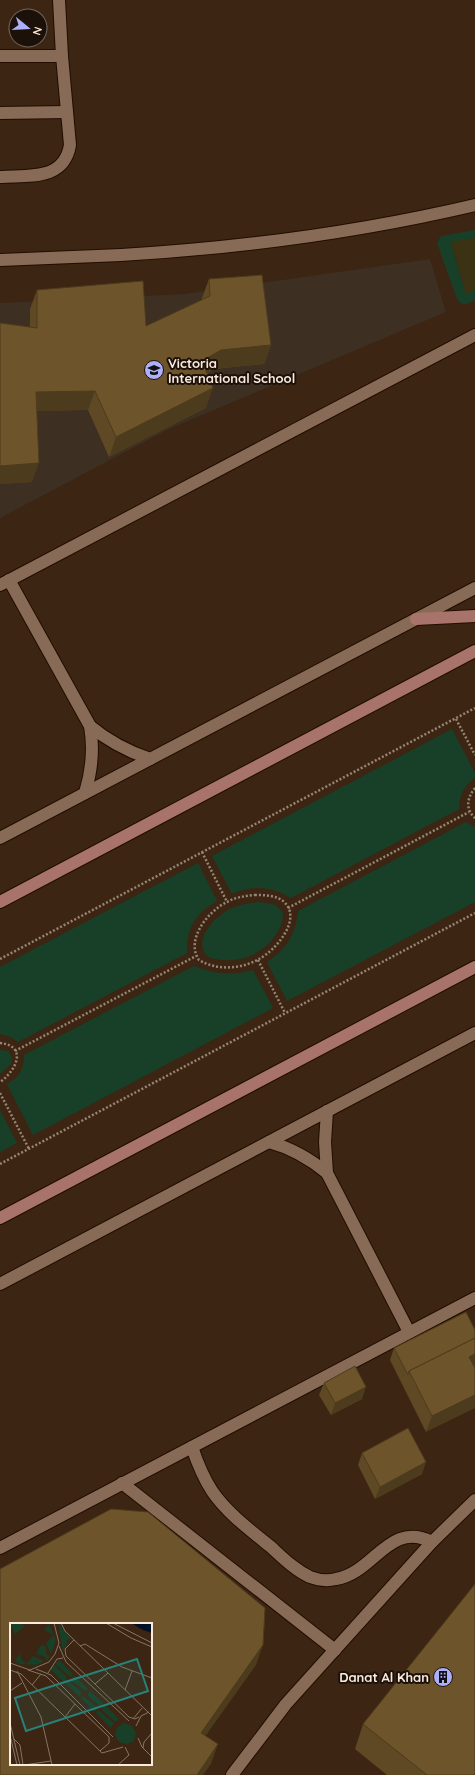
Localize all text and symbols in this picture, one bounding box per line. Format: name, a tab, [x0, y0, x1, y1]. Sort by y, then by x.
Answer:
north arrow	[8, 8, 48, 48]
text: N	[30, 25, 45, 37]
place label: Victoria International School	[168, 355, 295, 386]
school or university icon: Victoria International School	[143, 359, 165, 381]
inset map	[10, 1623, 152, 1765]
building icon: Danat Al Khan	[432, 1666, 454, 1688]
place label: Danat Al Khan	[339, 1669, 429, 1685]

